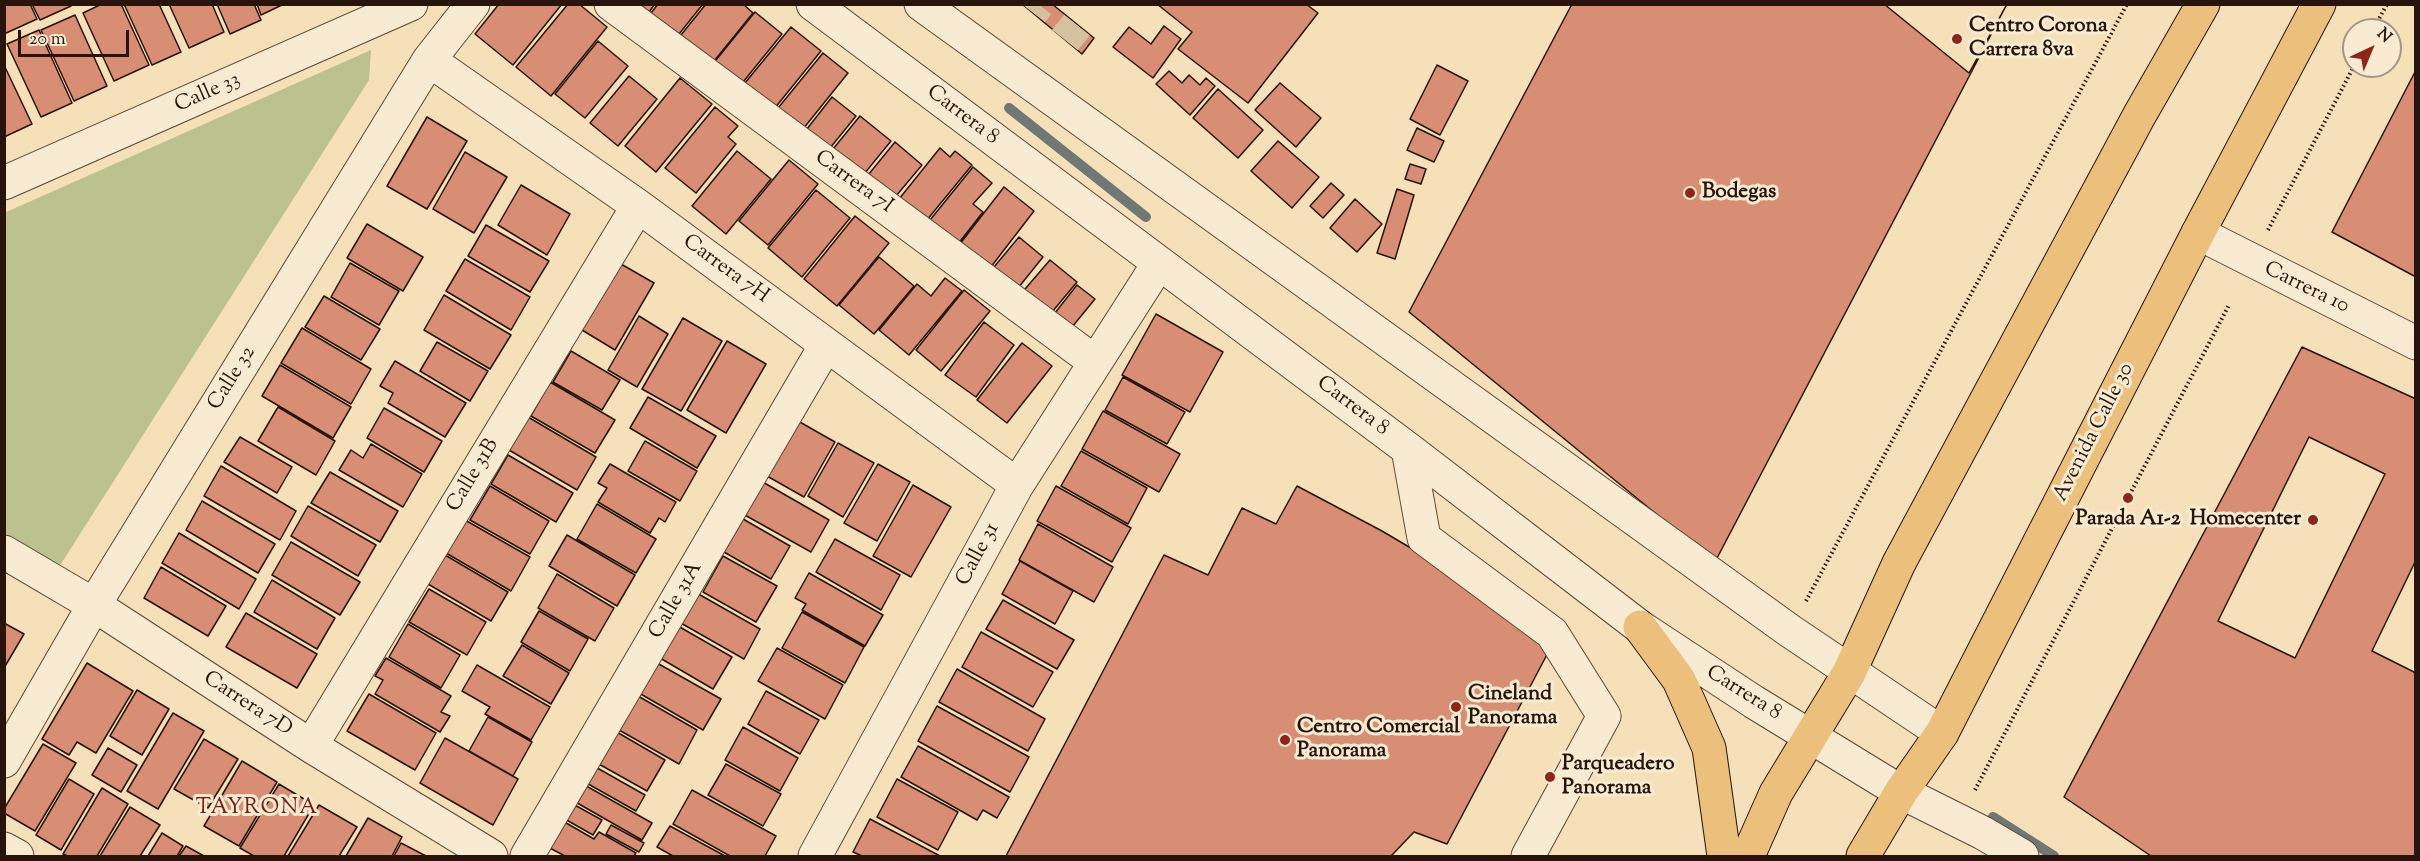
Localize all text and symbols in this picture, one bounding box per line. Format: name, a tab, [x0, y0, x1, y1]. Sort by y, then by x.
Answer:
place label: Centro Corona Carrera 8va	[1969, 14, 2108, 64]
scale bar	[21, 18, 132, 56]
north arrow	[2342, 18, 2402, 78]
text: N	[2371, 23, 2396, 49]
text: 20 m	[29, 27, 66, 53]
marker: Centro Corona Carrera 8va	[1950, 32, 1964, 46]
street label: Calle 33	[171, 68, 245, 120]
street label: Carrera 8	[921, 81, 1003, 151]
street label: Carrera 7I	[809, 146, 897, 220]
place label: Bodegas	[1702, 180, 1776, 206]
marker: Bodegas	[1683, 186, 1697, 200]
street label: Carrera 7H	[677, 230, 773, 310]
street label: Carrera 10	[2259, 258, 2353, 320]
street label: Calle 32	[204, 342, 262, 416]
street label: Avenida Calle 30	[2049, 360, 2141, 506]
street label: Carrera 8	[1311, 372, 1393, 442]
street label: Calle 31B	[442, 435, 506, 517]
marker: Parada A1-2	[2121, 491, 2135, 505]
place label: Parada A1-2	[2076, 507, 2180, 533]
place label: Homecenter	[2190, 507, 2301, 533]
marker: Homecenter	[2306, 513, 2320, 527]
street label: Calle 31	[952, 519, 1006, 591]
street label: Calle 31A	[645, 558, 709, 644]
street label: Carrera 8	[1701, 661, 1785, 727]
street label: Carrera 7D	[198, 667, 296, 743]
place label: Cineland Panorama	[1468, 682, 1558, 732]
marker: Cineland Panorama	[1449, 700, 1463, 714]
place label: Centro Comercial Panorama	[1297, 715, 1460, 765]
marker: Centro Comercial Panorama	[1278, 733, 1292, 747]
place label: Parqueadero Panorama	[1562, 752, 1674, 802]
marker: Parqueadero Panorama	[1543, 770, 1557, 784]
district label: TAYRONA	[195, 796, 319, 822]

